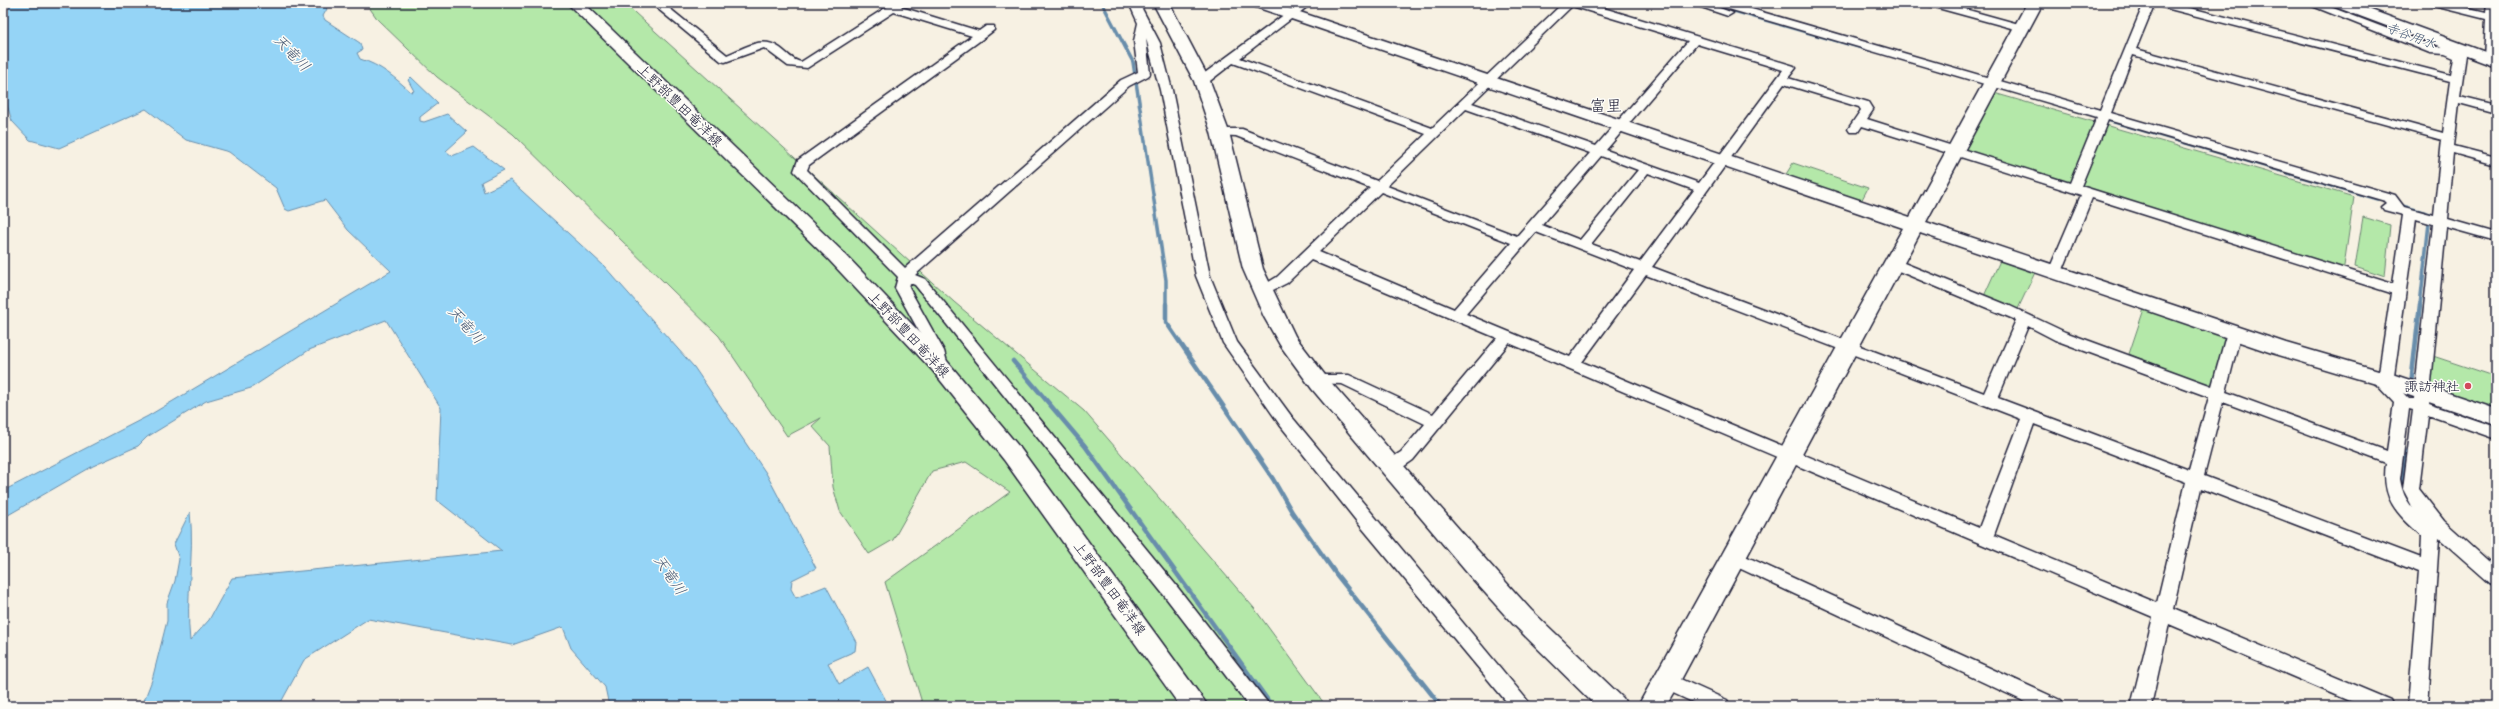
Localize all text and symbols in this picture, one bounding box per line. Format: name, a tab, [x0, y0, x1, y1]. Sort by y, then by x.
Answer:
water label: 寺谷用水	[2382, 20, 2438, 55]
water label: 天竜川	[267, 31, 314, 78]
street label: 上野部豊田竜洋線	[631, 60, 726, 153]
district label: 富里	[1590, 96, 1622, 119]
street label: 上野部豊田竜洋線	[862, 288, 953, 383]
water label: 天竜川	[441, 302, 488, 350]
place label: 諏訪神社	[2404, 378, 2460, 398]
marker: 諏訪神社	[2463, 381, 2473, 391]
street label: 上野部豊田竜洋線	[1067, 538, 1149, 640]
water label: 天竜川	[647, 551, 690, 601]

